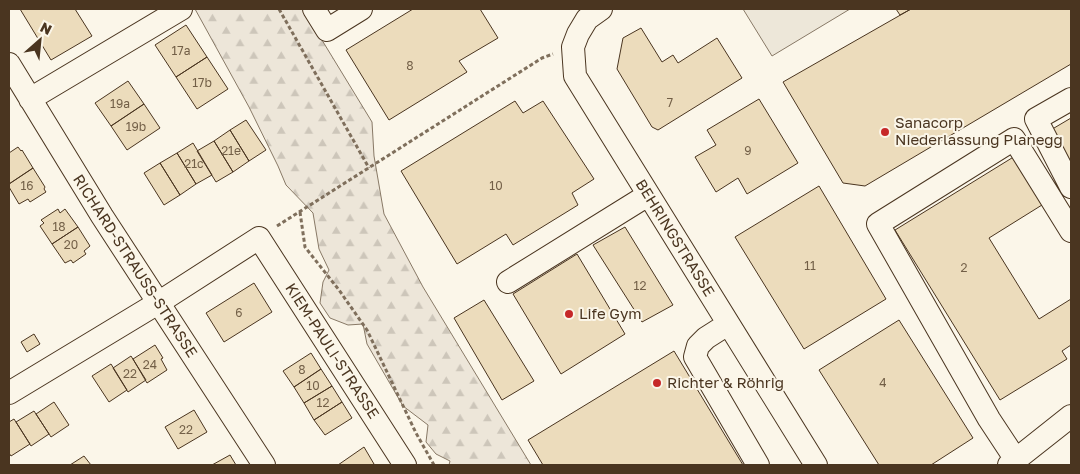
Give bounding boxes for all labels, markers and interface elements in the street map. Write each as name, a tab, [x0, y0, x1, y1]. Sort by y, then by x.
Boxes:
north arrow	[15, 15, 65, 65]
text: N	[38, 18, 55, 38]
house number: 17a	[172, 43, 190, 58]
house number: 8	[406, 58, 414, 73]
house number: 17b	[192, 75, 212, 90]
house number: 7	[667, 95, 673, 110]
house number: 19a	[110, 96, 130, 111]
place label: Sanacorp Niederlassung Planegg	[895, 113, 1063, 148]
house number: 19b	[126, 119, 146, 134]
marker: Sanacorp Niederlassung Planegg	[879, 126, 891, 138]
house number: 21e	[221, 143, 241, 158]
house number: 9	[744, 143, 752, 158]
house number: 21c	[184, 156, 204, 171]
street label: RICHARD-STRAUSS-STRASSE	[70, 171, 202, 360]
street label: BEHRINGSTRASSE	[633, 176, 719, 299]
house number: 16	[20, 178, 34, 193]
house number: 10	[489, 178, 503, 193]
house number: 18	[52, 219, 66, 234]
house number: 20	[64, 237, 78, 252]
house number: 11	[804, 258, 816, 273]
house number: 2	[961, 260, 968, 275]
house number: 12	[634, 278, 646, 293]
street label: KIEM-PAULI-STRASSE	[282, 279, 383, 422]
place label: Life Gym	[579, 304, 642, 322]
house number: 6	[235, 305, 243, 320]
marker: Life Gym	[563, 308, 575, 320]
house number: 24	[143, 357, 157, 372]
house number: 8	[298, 362, 306, 377]
house number: 22	[123, 366, 137, 381]
place label: Richter & Röhrig	[667, 373, 784, 391]
house number: 4	[879, 375, 887, 390]
marker: Richter & Röhrig	[651, 377, 663, 389]
house number: 10	[306, 378, 320, 393]
house number: 12	[317, 395, 329, 410]
house number: 22	[179, 422, 193, 437]

